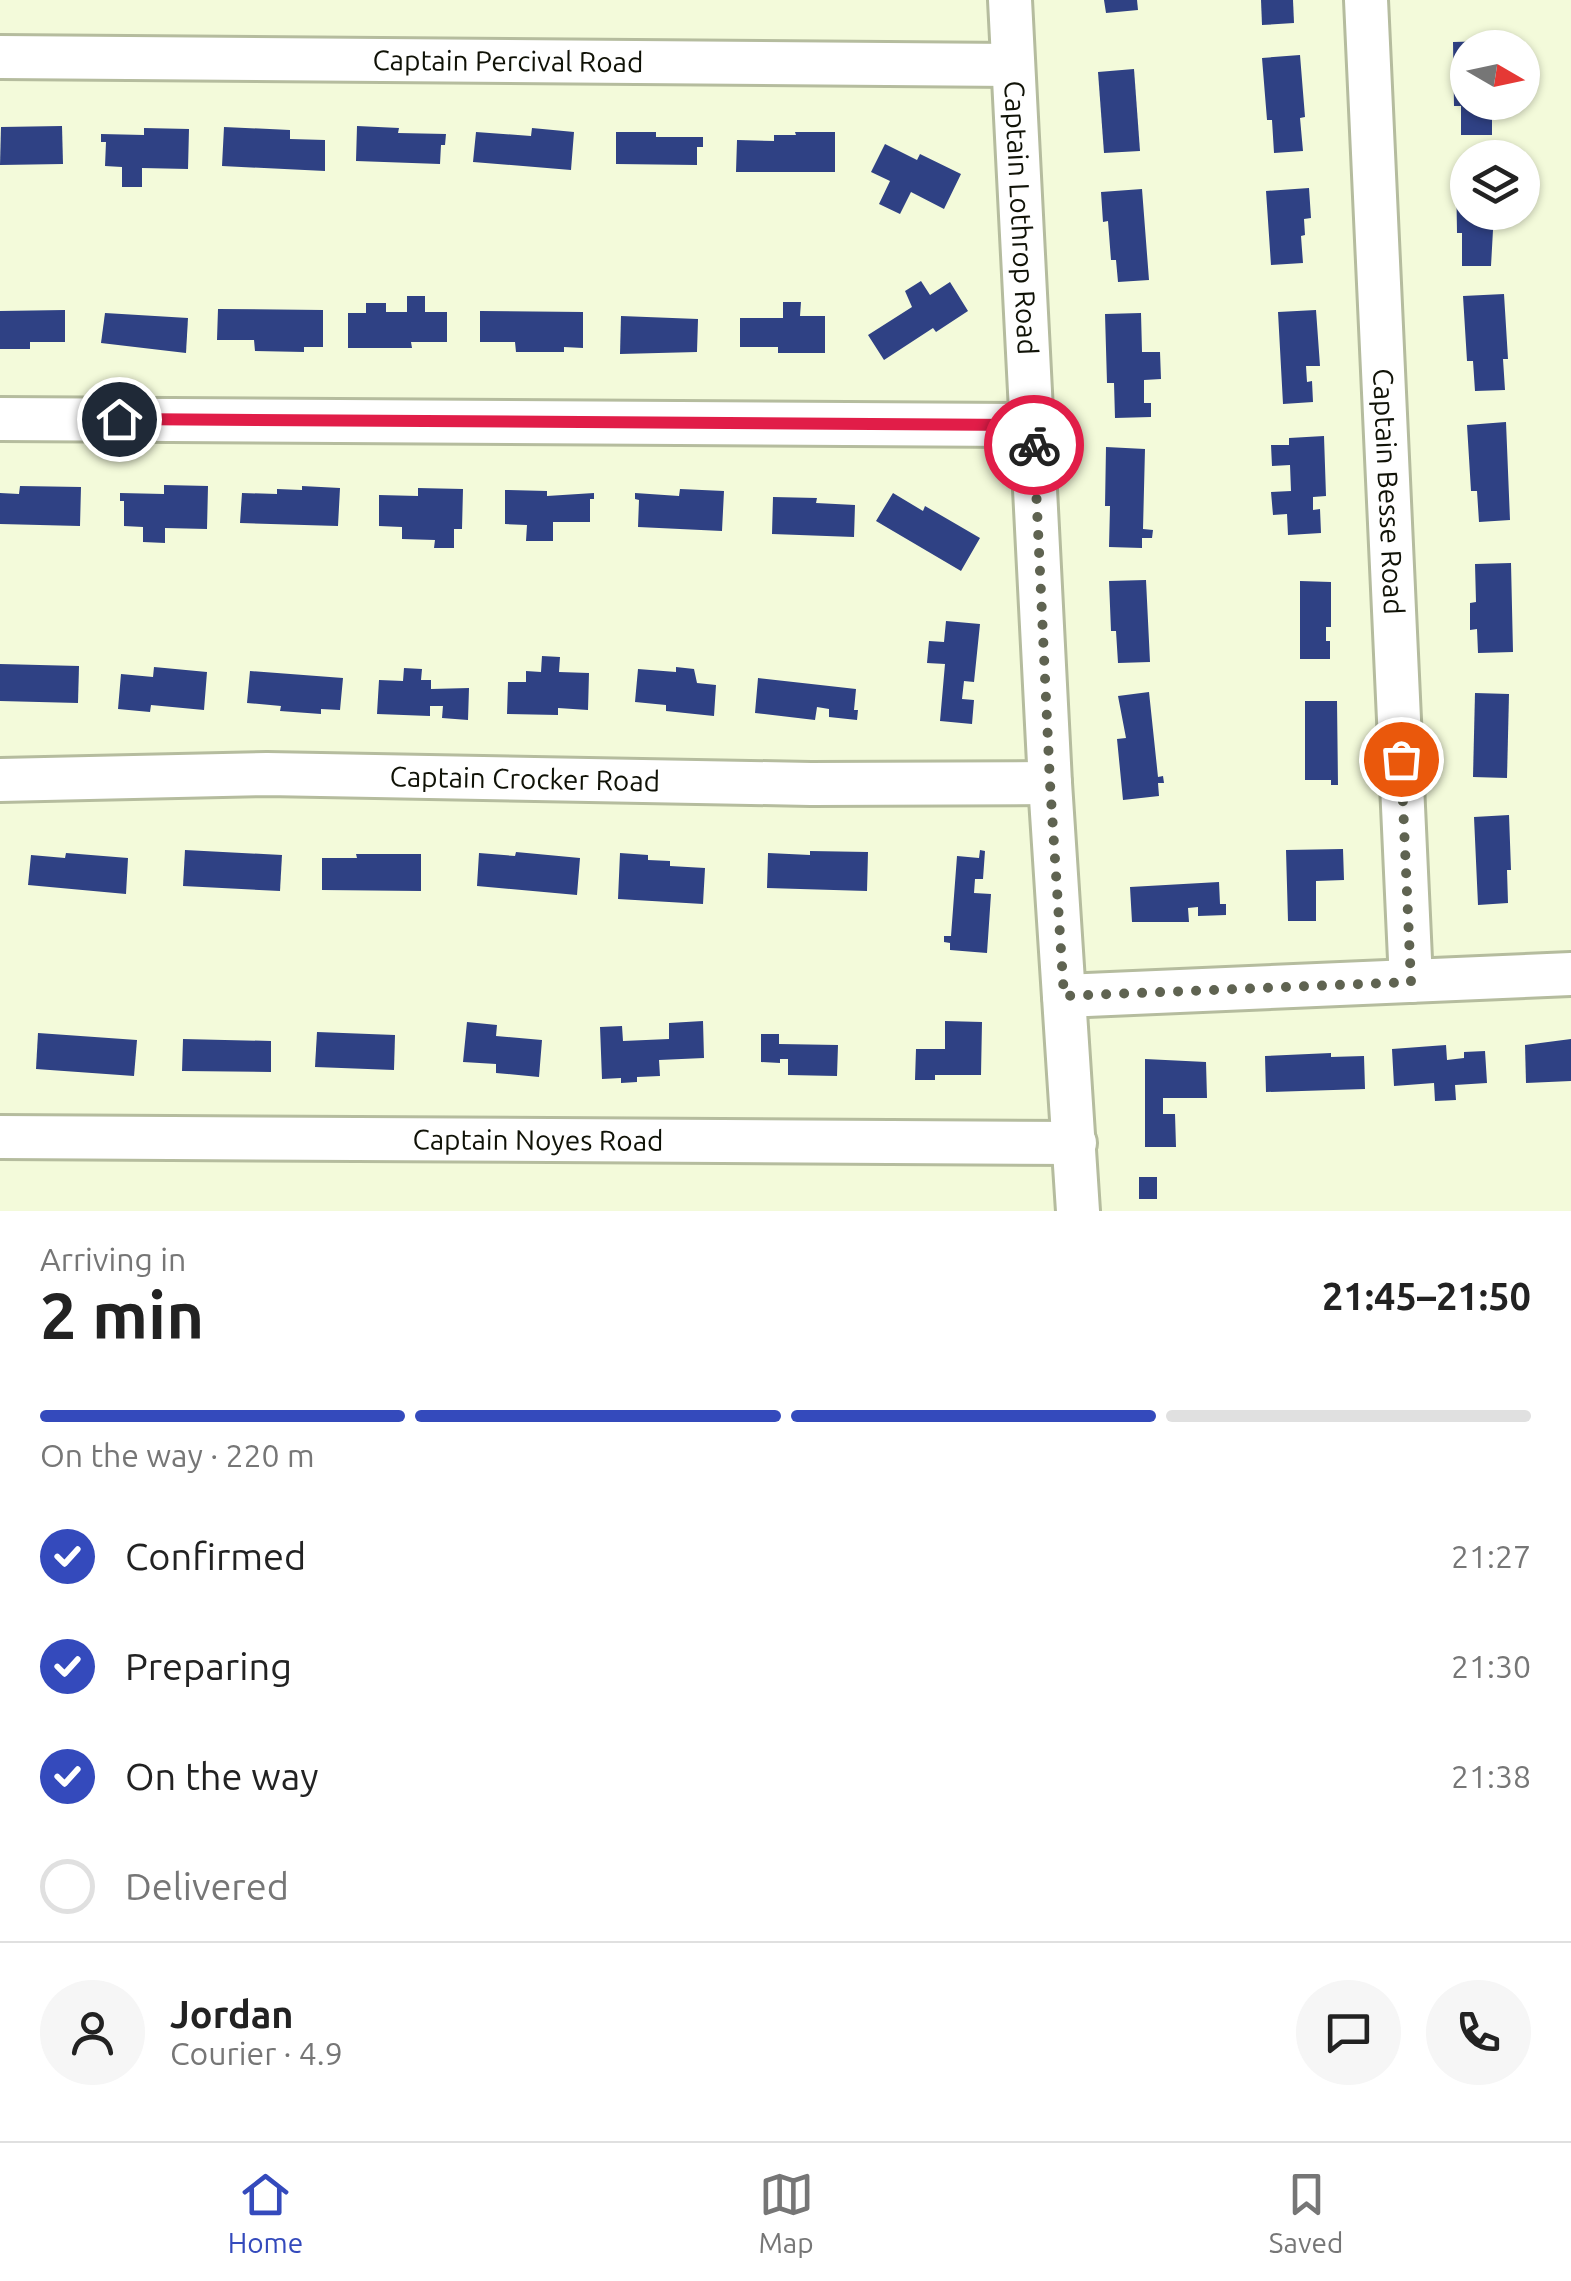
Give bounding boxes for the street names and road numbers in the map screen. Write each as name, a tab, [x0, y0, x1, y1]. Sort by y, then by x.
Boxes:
street label: Captain Percival Road	[372, 44, 644, 77]
street label: Captain Lothrop Road	[999, 80, 1044, 356]
street label: Captain Besse Road	[1368, 368, 1410, 615]
street label: Captain Crocker Road	[389, 760, 660, 796]
street label: Captain Noyes Road	[412, 1123, 664, 1156]

